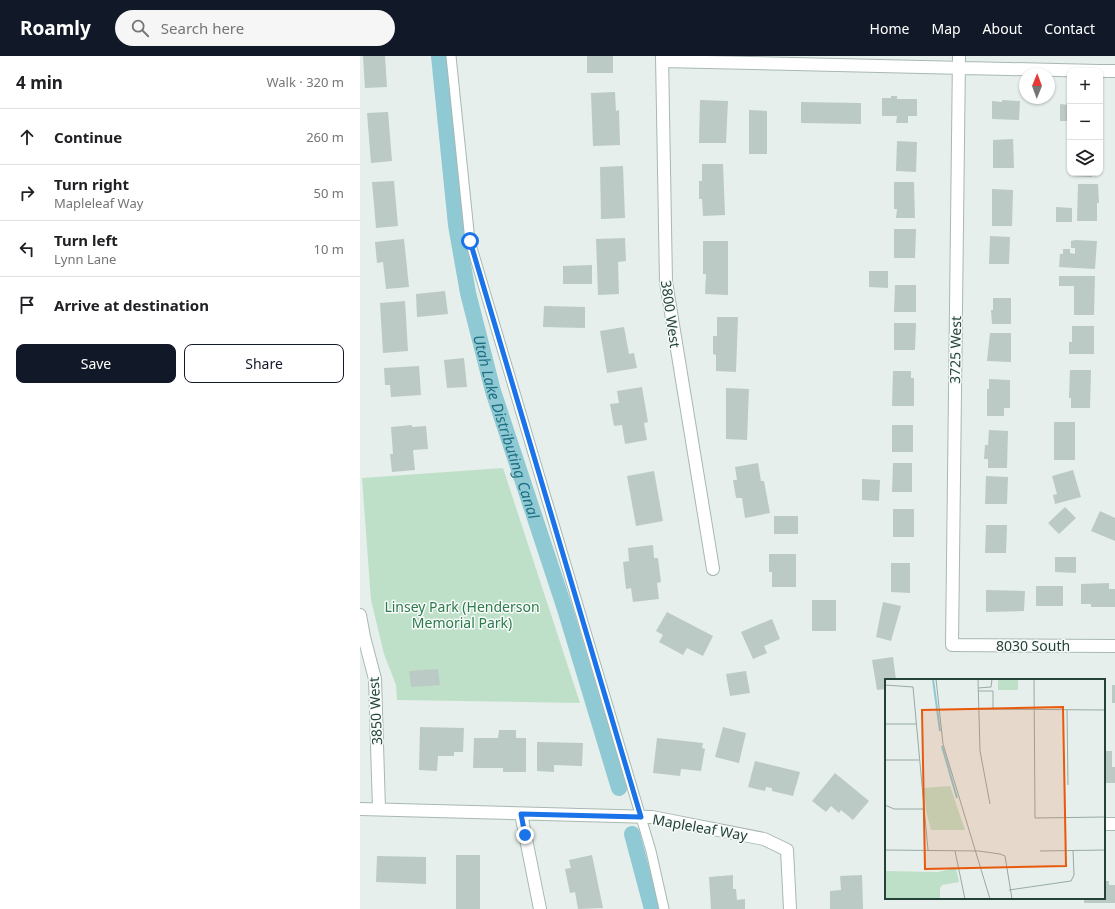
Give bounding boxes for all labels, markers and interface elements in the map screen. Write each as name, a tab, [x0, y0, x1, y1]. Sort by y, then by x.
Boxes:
search box	[115, 10, 395, 46]
text: Roamly	[20, 15, 91, 41]
icon: search	[129, 17, 151, 39]
text: Search here	[161, 18, 244, 38]
text: Home	[870, 19, 909, 38]
text: Map	[931, 19, 961, 38]
text: About	[983, 19, 1022, 38]
text: Contact	[1044, 19, 1095, 38]
north arrow	[1019, 68, 1055, 104]
map controls	[1067, 68, 1103, 176]
button: +	[1067, 68, 1103, 104]
text: 4 min	[16, 71, 63, 94]
text: Walk · 320 m	[266, 73, 344, 91]
button: −	[1067, 104, 1103, 140]
icon: ahead	[16, 126, 38, 148]
text: Continue	[54, 127, 122, 147]
text: 260 m	[306, 128, 344, 146]
button: layers	[1067, 140, 1103, 176]
text: Turn right	[54, 174, 129, 194]
icon: right	[16, 182, 38, 204]
text: 50 m	[314, 184, 344, 202]
text: Mapleleaf Way	[54, 194, 143, 212]
text: Turn left	[54, 230, 118, 250]
route start	[461, 232, 479, 250]
icon: left	[16, 238, 38, 260]
text: 10 m	[314, 240, 344, 258]
text: Lynn Lane	[54, 250, 116, 268]
street label: 3800 West	[657, 279, 685, 349]
icon: arrive	[16, 294, 38, 316]
text: Arrive at destination	[54, 295, 209, 315]
street label: 3725 West	[945, 316, 965, 384]
water label: Utah Lake Distributing Canal	[469, 332, 545, 522]
button: Save	[16, 344, 176, 383]
button: Share	[184, 344, 344, 383]
park label: Linsey Park (Henderson Memorial Park)	[384, 597, 540, 632]
street label: 8030 South	[996, 636, 1070, 655]
street label: 3850 West	[364, 677, 386, 745]
inset map	[885, 679, 1105, 899]
street label: Mapleleaf Way	[651, 809, 750, 845]
route end	[516, 826, 534, 844]

